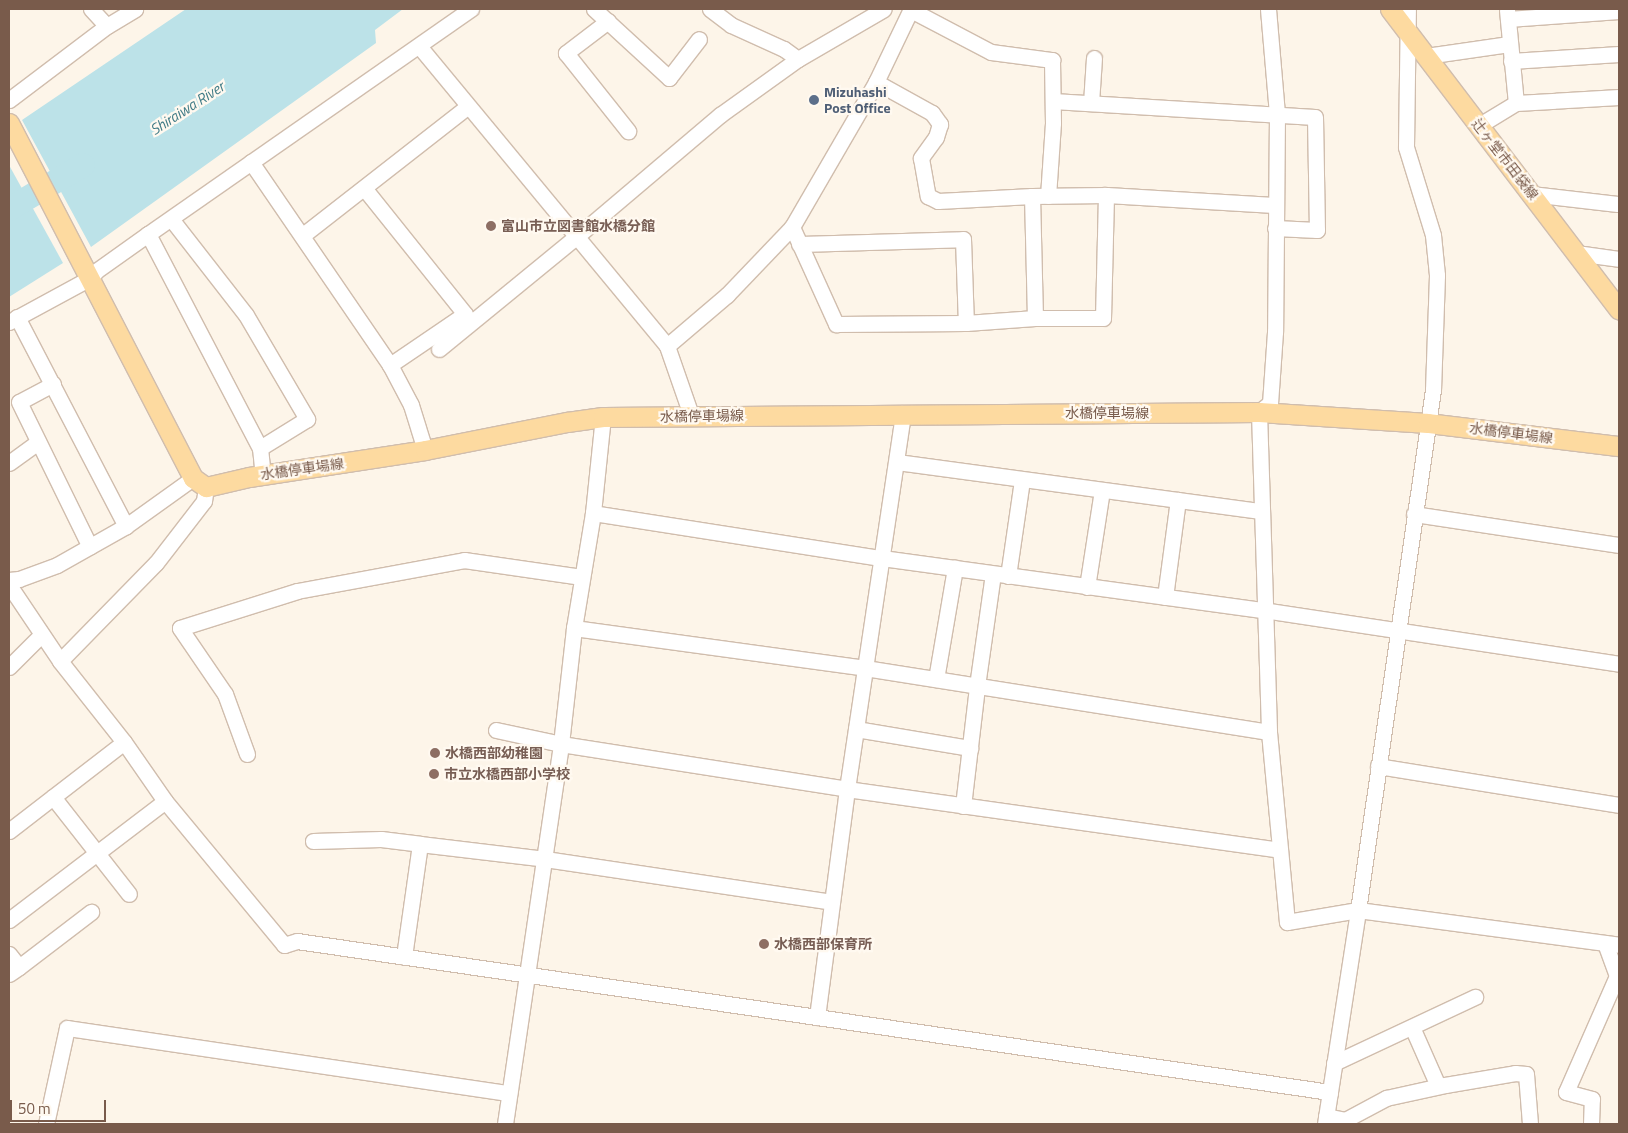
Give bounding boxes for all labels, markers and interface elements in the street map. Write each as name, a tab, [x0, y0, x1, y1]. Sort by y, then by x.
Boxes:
water label: Shiraiwa River	[147, 77, 227, 139]
place label: Mizuhashi Post Office	[824, 84, 891, 116]
marker: Mizuhashi Post Office	[808, 94, 820, 106]
street label: 辻ヶ堂市田袋線	[1468, 115, 1542, 203]
place label: 富山市立図書館水橋分館	[501, 218, 655, 234]
marker: 富山市立図書館水橋分館	[485, 220, 497, 232]
street label: 水橋停車場線	[1065, 405, 1149, 421]
street label: 水橋停車場線	[660, 407, 744, 425]
street label: 水橋停車場線	[1468, 420, 1554, 446]
street label: 水橋停車場線	[259, 455, 345, 483]
place label: 水橋西部幼稚園	[445, 745, 543, 761]
marker: 水橋西部幼稚園	[429, 747, 441, 759]
place label: 市立水橋西部小学校	[444, 766, 570, 782]
marker: 市立水橋西部小学校	[428, 768, 440, 780]
place label: 水橋西部保育所	[774, 936, 872, 952]
marker: 水橋西部保育所	[758, 938, 770, 950]
scale bar	[12, 1090, 109, 1122]
text: 50 m	[18, 1097, 51, 1120]

